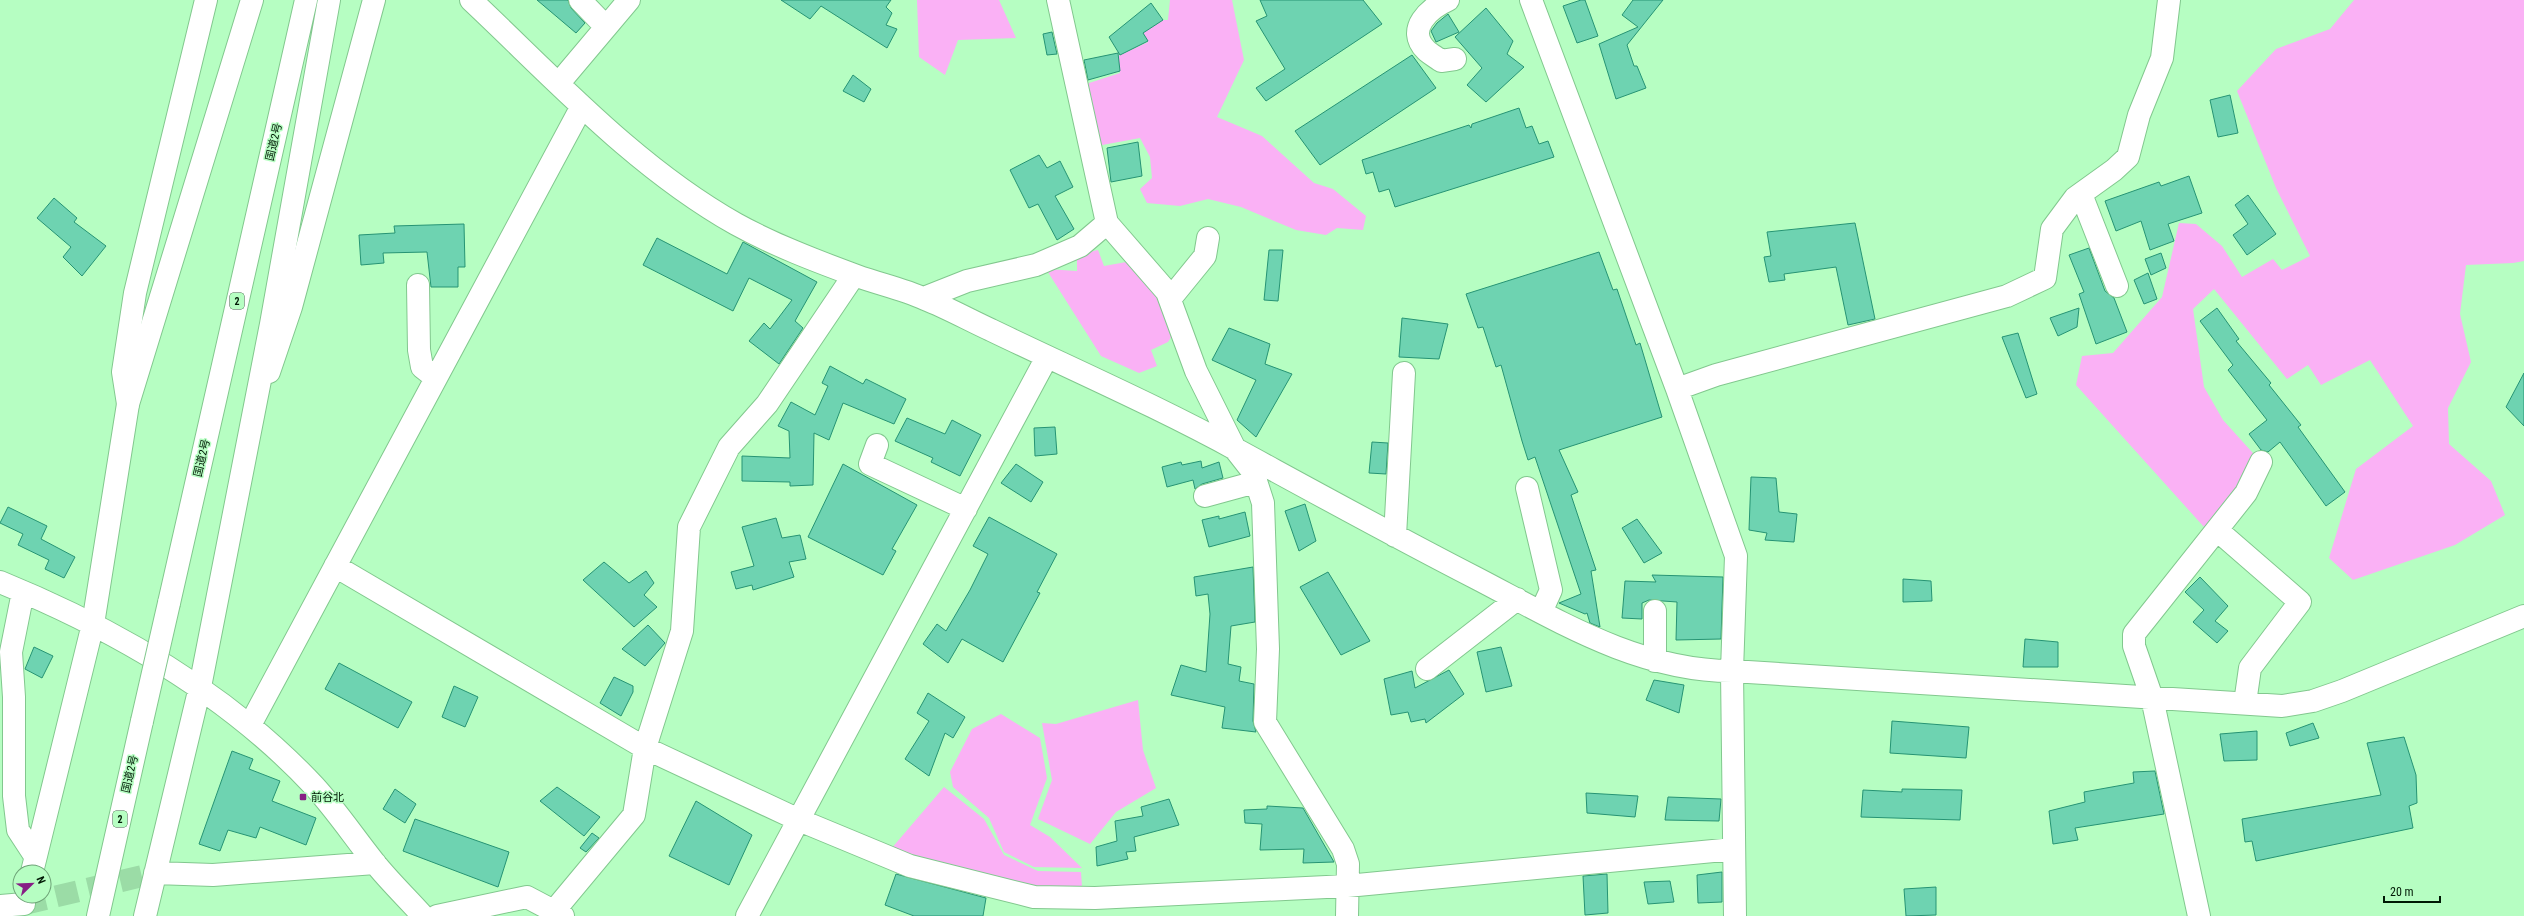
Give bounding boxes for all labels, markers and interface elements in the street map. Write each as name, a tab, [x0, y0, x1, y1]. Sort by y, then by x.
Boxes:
street label: 国道2号	[263, 122, 285, 162]
road number: 2	[230, 293, 244, 309]
street label: 国道2号	[191, 438, 213, 478]
street label: 国道2号	[119, 754, 141, 794]
place label: 前谷北	[311, 791, 344, 804]
marker: 前谷北	[298, 792, 308, 802]
road number: 2	[113, 811, 127, 827]
north arrow	[12, 864, 52, 904]
text: N	[33, 875, 48, 886]
scale bar	[2384, 878, 2440, 904]
text: 20 m	[2390, 885, 2414, 899]

